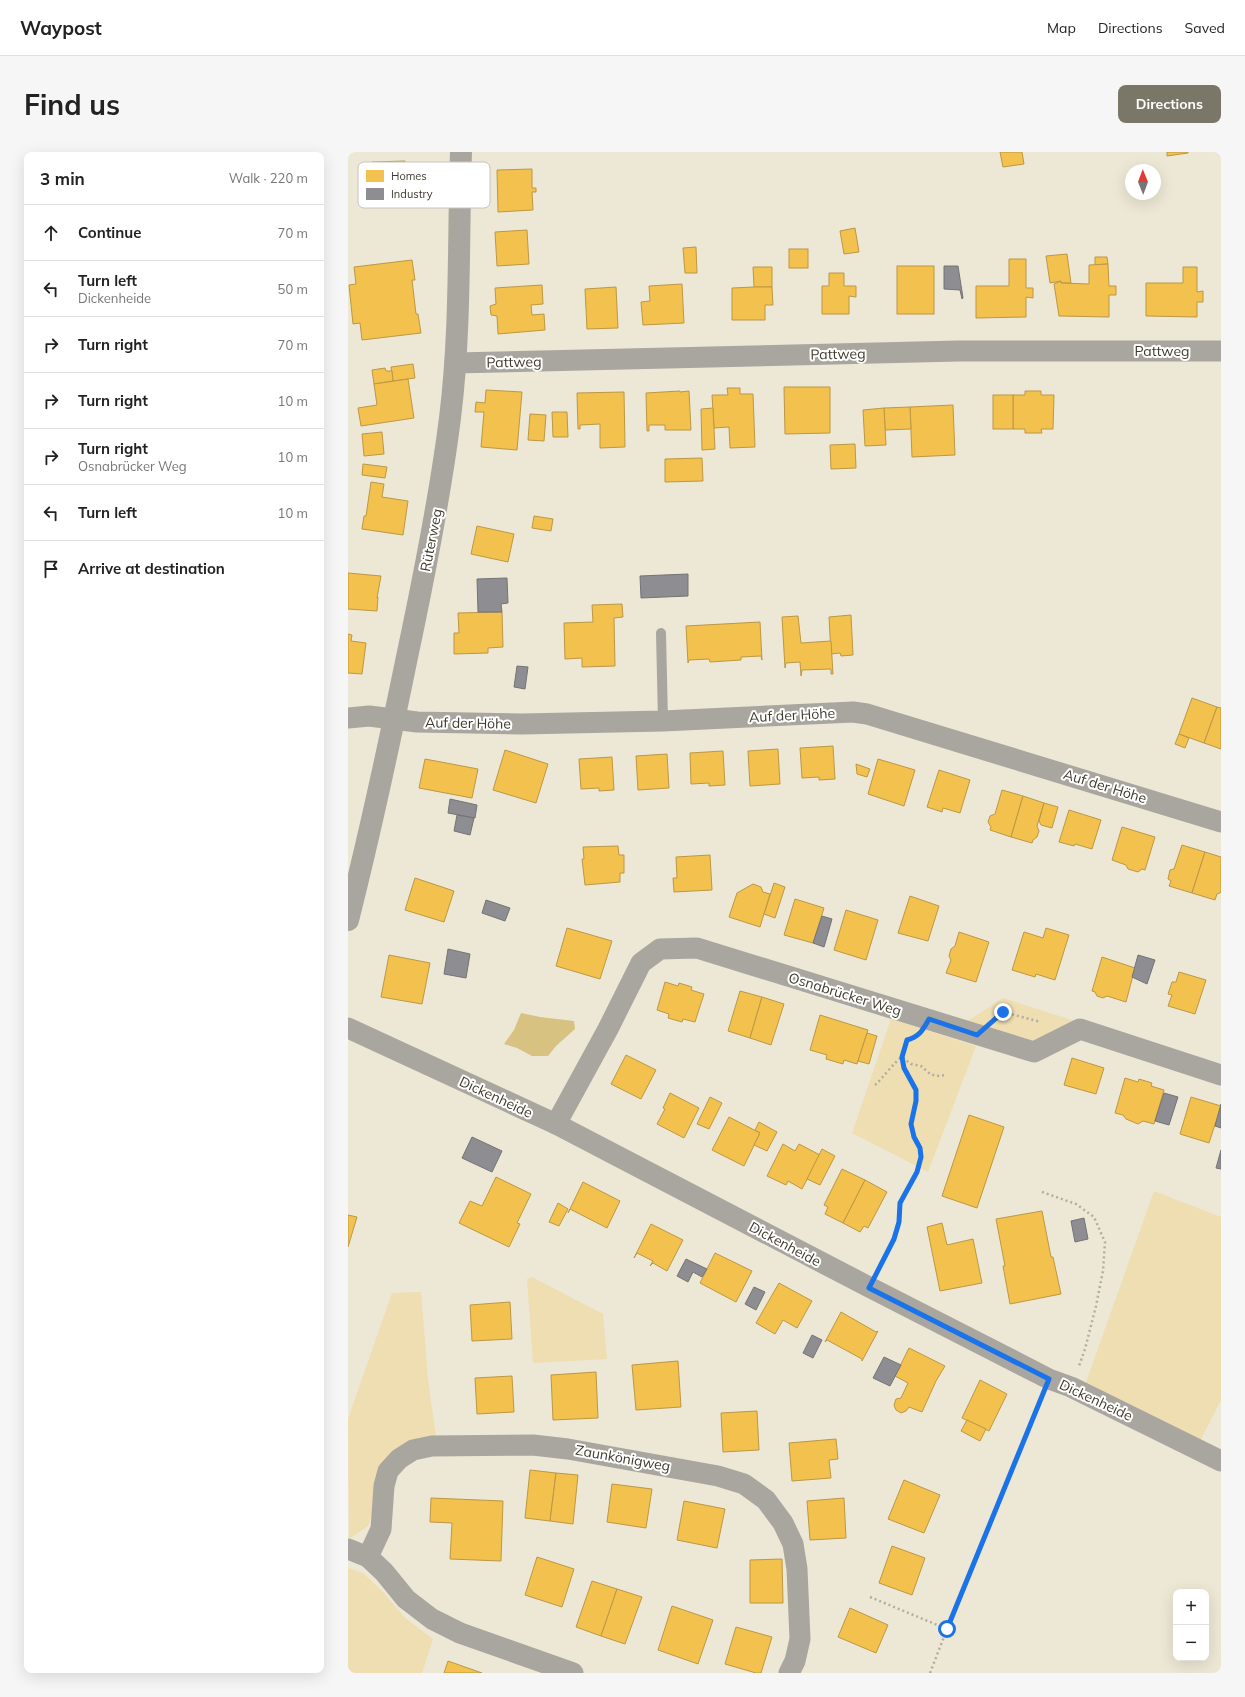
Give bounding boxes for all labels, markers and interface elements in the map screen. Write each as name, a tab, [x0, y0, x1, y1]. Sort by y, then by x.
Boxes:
text: Waypost	[20, 16, 102, 40]
text: Map	[1047, 19, 1076, 37]
text: Directions	[1098, 19, 1163, 37]
text: Saved	[1185, 19, 1225, 37]
button: Directions	[1118, 85, 1221, 123]
text: Find us	[24, 87, 120, 122]
legend	[358, 162, 490, 208]
north arrow	[1125, 164, 1161, 200]
text: 3 min	[40, 168, 85, 189]
text: Homes	[391, 169, 427, 183]
text: Walk · 220 m	[229, 170, 308, 186]
text: Industry	[391, 187, 433, 201]
icon: ahead	[40, 222, 62, 244]
text: Continue	[78, 223, 141, 242]
text: 70 m	[278, 225, 308, 241]
text: Turn left	[78, 271, 137, 290]
icon: left	[40, 278, 62, 300]
text: 50 m	[278, 281, 308, 297]
text: Dickenheide	[78, 290, 151, 306]
icon: right	[40, 334, 62, 356]
text: Turn right	[78, 335, 148, 354]
text: 70 m	[278, 337, 308, 353]
street label: Pattweg	[1134, 342, 1190, 360]
street label: Pattweg	[810, 345, 866, 363]
street label: Pattweg	[486, 353, 542, 371]
icon: right	[40, 390, 62, 412]
text: Turn right	[78, 391, 148, 410]
text: 10 m	[278, 393, 308, 409]
text: Turn right	[78, 439, 148, 458]
icon: right	[40, 446, 62, 468]
text: 10 m	[278, 449, 308, 465]
text: Osnabrücker Weg	[78, 458, 187, 474]
icon: left	[40, 502, 62, 524]
text: Turn left	[78, 503, 137, 522]
text: 10 m	[278, 505, 308, 521]
street label: Rüterweg	[416, 507, 446, 573]
icon: arrive	[40, 558, 62, 580]
text: Arrive at destination	[78, 559, 225, 578]
street label: Auf der Höhe	[749, 704, 835, 726]
street label: Auf der Höhe	[425, 713, 511, 733]
street label: Auf der Höhe	[1061, 765, 1149, 807]
street label: Osnabrücker Weg	[786, 968, 904, 1020]
route end	[994, 1003, 1012, 1021]
street label: Dickenheide	[457, 1072, 535, 1122]
street label: Dickenheide	[746, 1218, 824, 1270]
street label: Dickenheide	[1057, 1375, 1135, 1425]
street label: Zaunkönigweg	[574, 1441, 672, 1475]
map controls	[1173, 1589, 1209, 1661]
button: +	[1173, 1589, 1209, 1625]
route start	[938, 1620, 956, 1638]
button: −	[1173, 1625, 1209, 1661]

